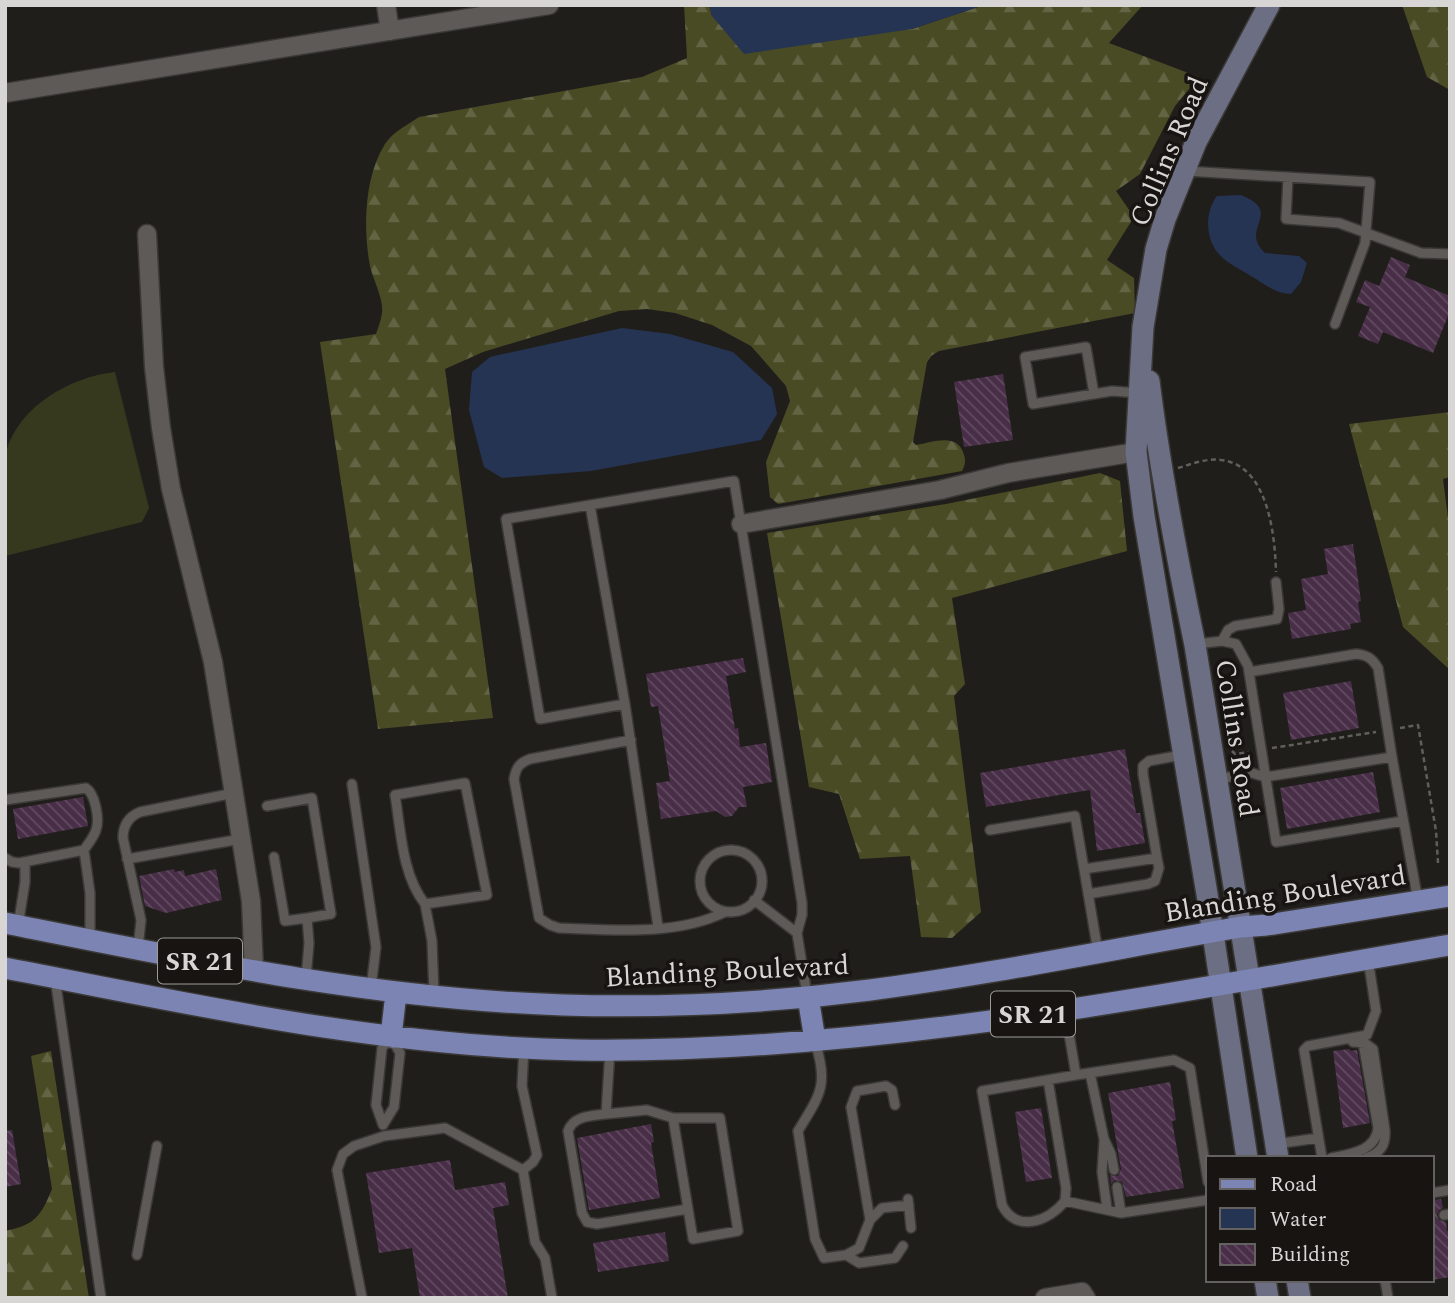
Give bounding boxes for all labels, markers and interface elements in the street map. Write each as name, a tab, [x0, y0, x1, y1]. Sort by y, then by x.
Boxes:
street label: Collins Road	[1118, 70, 1220, 233]
street label: Collins Road	[1203, 656, 1270, 820]
street label: Blanding Boulevard	[1161, 854, 1409, 935]
road number: SR 21	[158, 938, 242, 984]
street label: Blanding Boulevard	[604, 944, 850, 999]
road number: SR 21	[991, 992, 1075, 1036]
legend	[1206, 1156, 1434, 1282]
text: Road	[1270, 1169, 1317, 1201]
text: Water	[1270, 1204, 1326, 1236]
text: Building	[1270, 1239, 1350, 1271]

